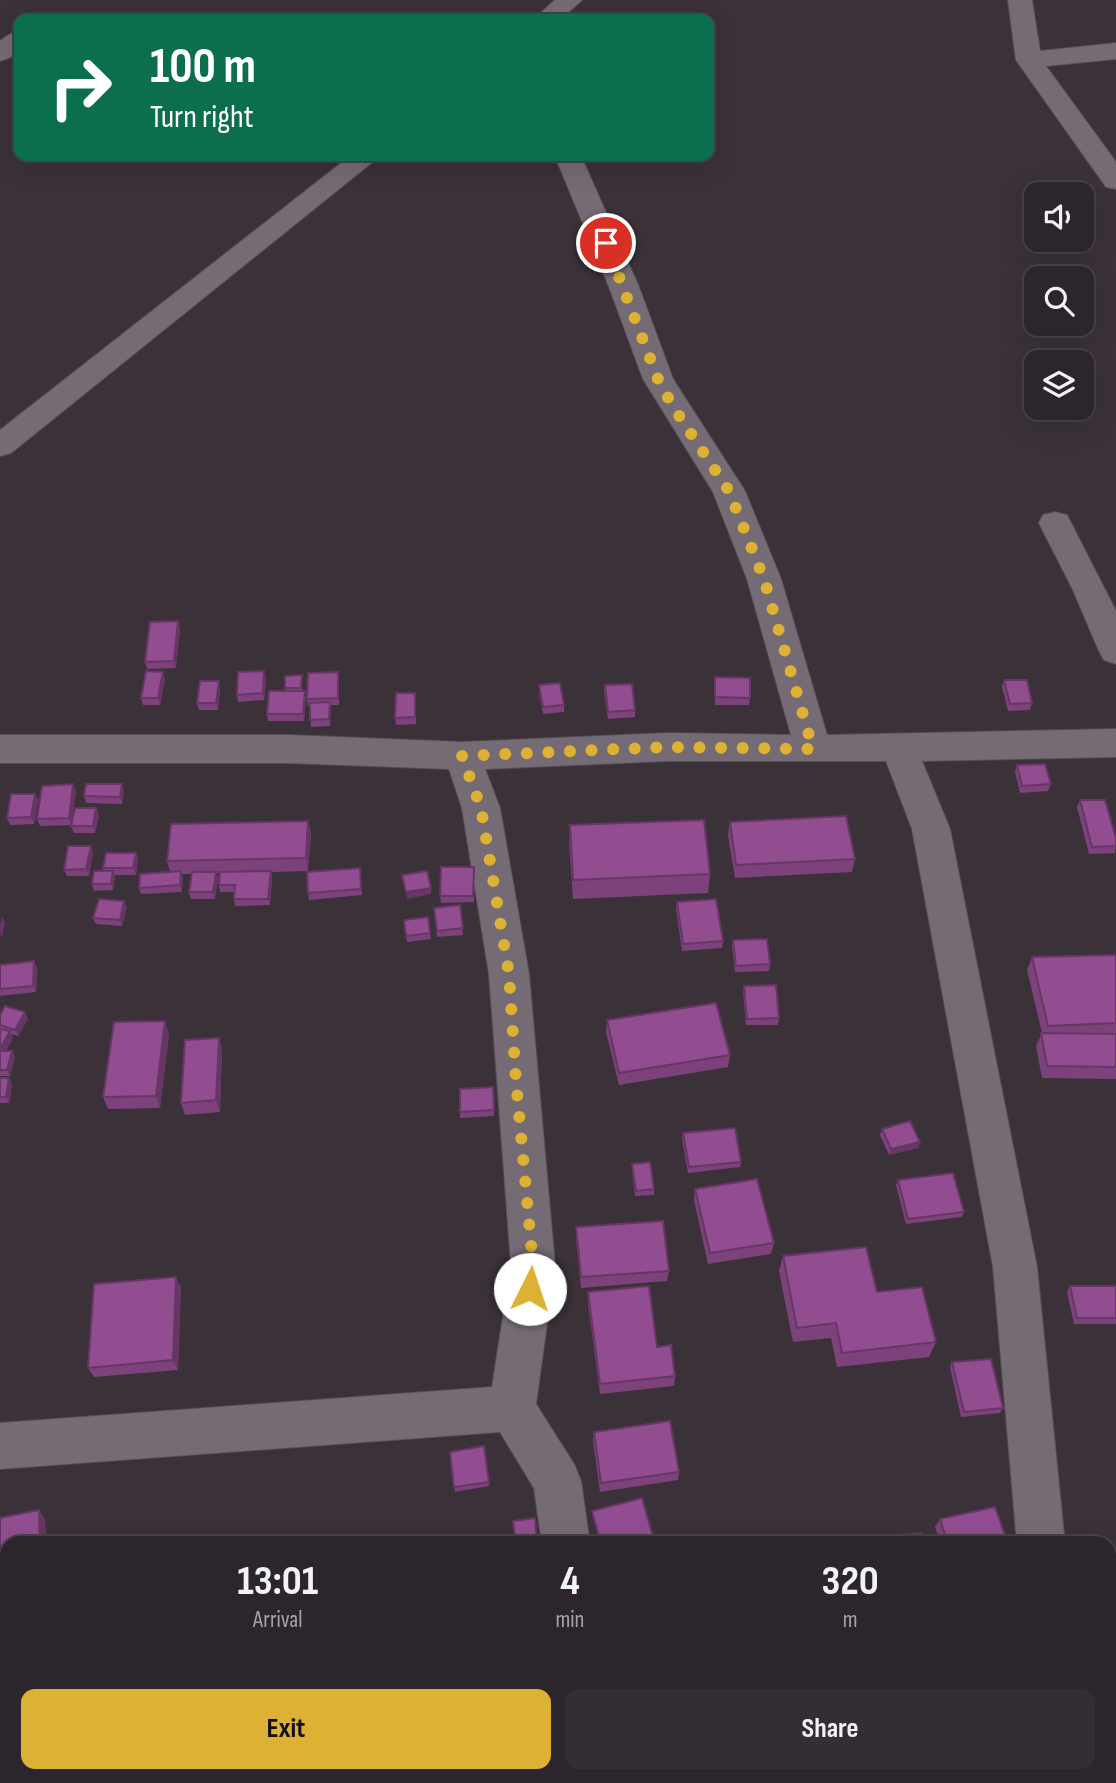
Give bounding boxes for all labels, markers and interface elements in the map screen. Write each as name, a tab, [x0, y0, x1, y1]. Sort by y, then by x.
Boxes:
text: 100 m	[150, 38, 256, 97]
icon: right	[35, 42, 126, 133]
text: Turn right	[150, 98, 254, 137]
map controls	[1024, 182, 1094, 420]
button: sound	[1024, 182, 1094, 252]
pin	[576, 213, 636, 273]
icon: arrive	[587, 224, 625, 262]
button: search	[1024, 266, 1094, 336]
button: layers	[1024, 350, 1094, 420]
position arrow	[493, 1252, 567, 1326]
text: 13:01	[237, 1556, 318, 1607]
text: 4	[560, 1556, 580, 1607]
text: 320	[822, 1556, 879, 1607]
text: Arrival	[253, 1606, 302, 1634]
text: min	[556, 1606, 584, 1634]
text: m	[843, 1606, 858, 1634]
button: Exit	[21, 1689, 551, 1769]
button: Share	[565, 1689, 1095, 1769]

